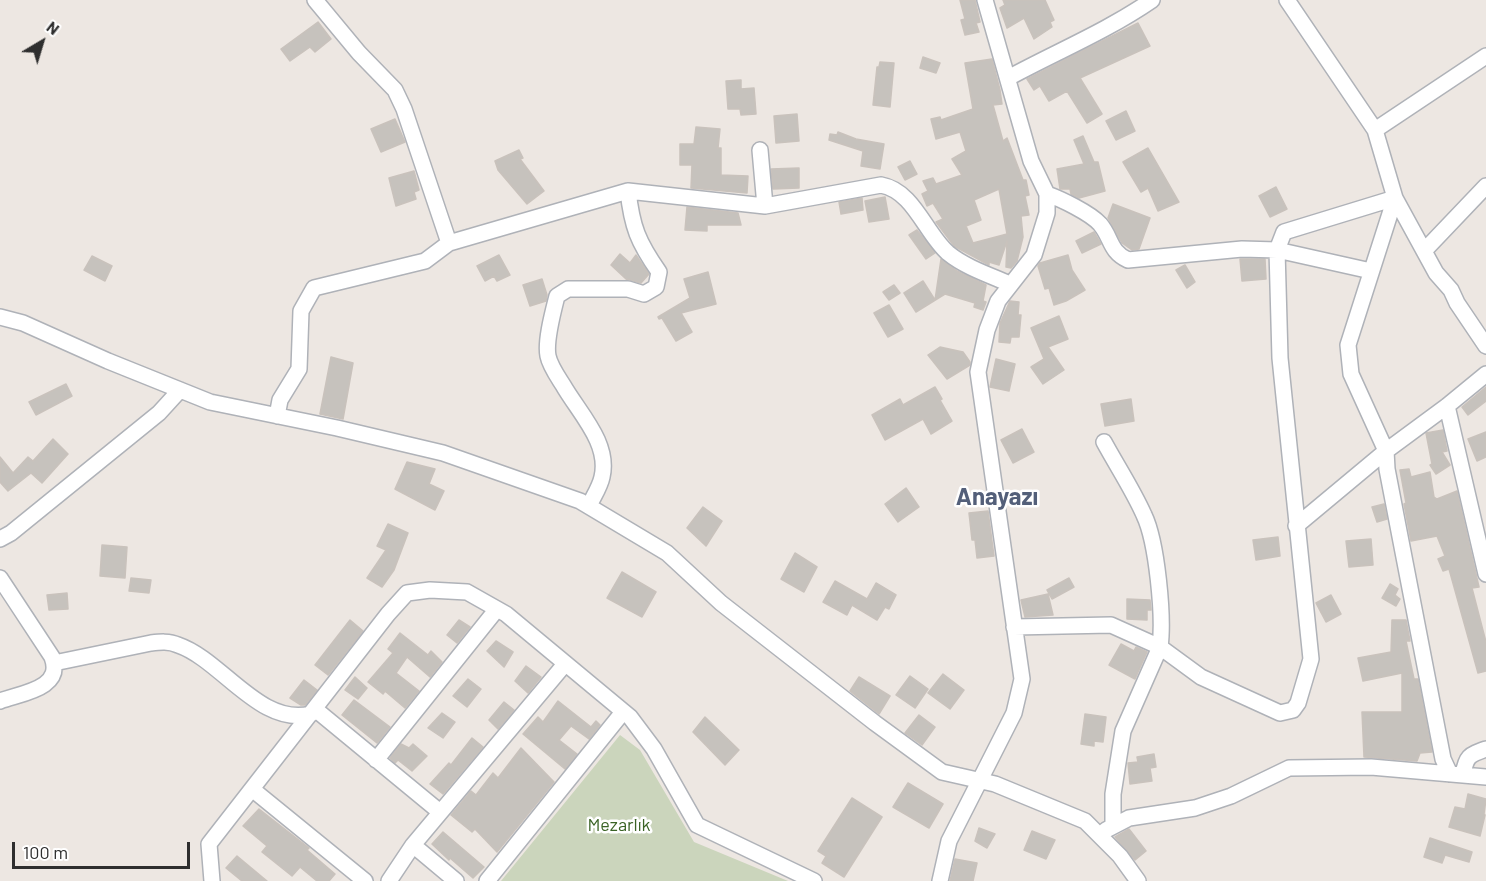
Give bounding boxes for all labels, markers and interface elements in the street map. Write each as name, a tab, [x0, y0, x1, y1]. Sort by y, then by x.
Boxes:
north arrow	[12, 12, 72, 72]
text: N	[43, 17, 63, 38]
district label: Anayazı	[956, 483, 1038, 511]
park label: Mezarlık	[587, 814, 651, 836]
scale bar	[15, 830, 194, 868]
text: 100 m	[23, 841, 68, 863]

